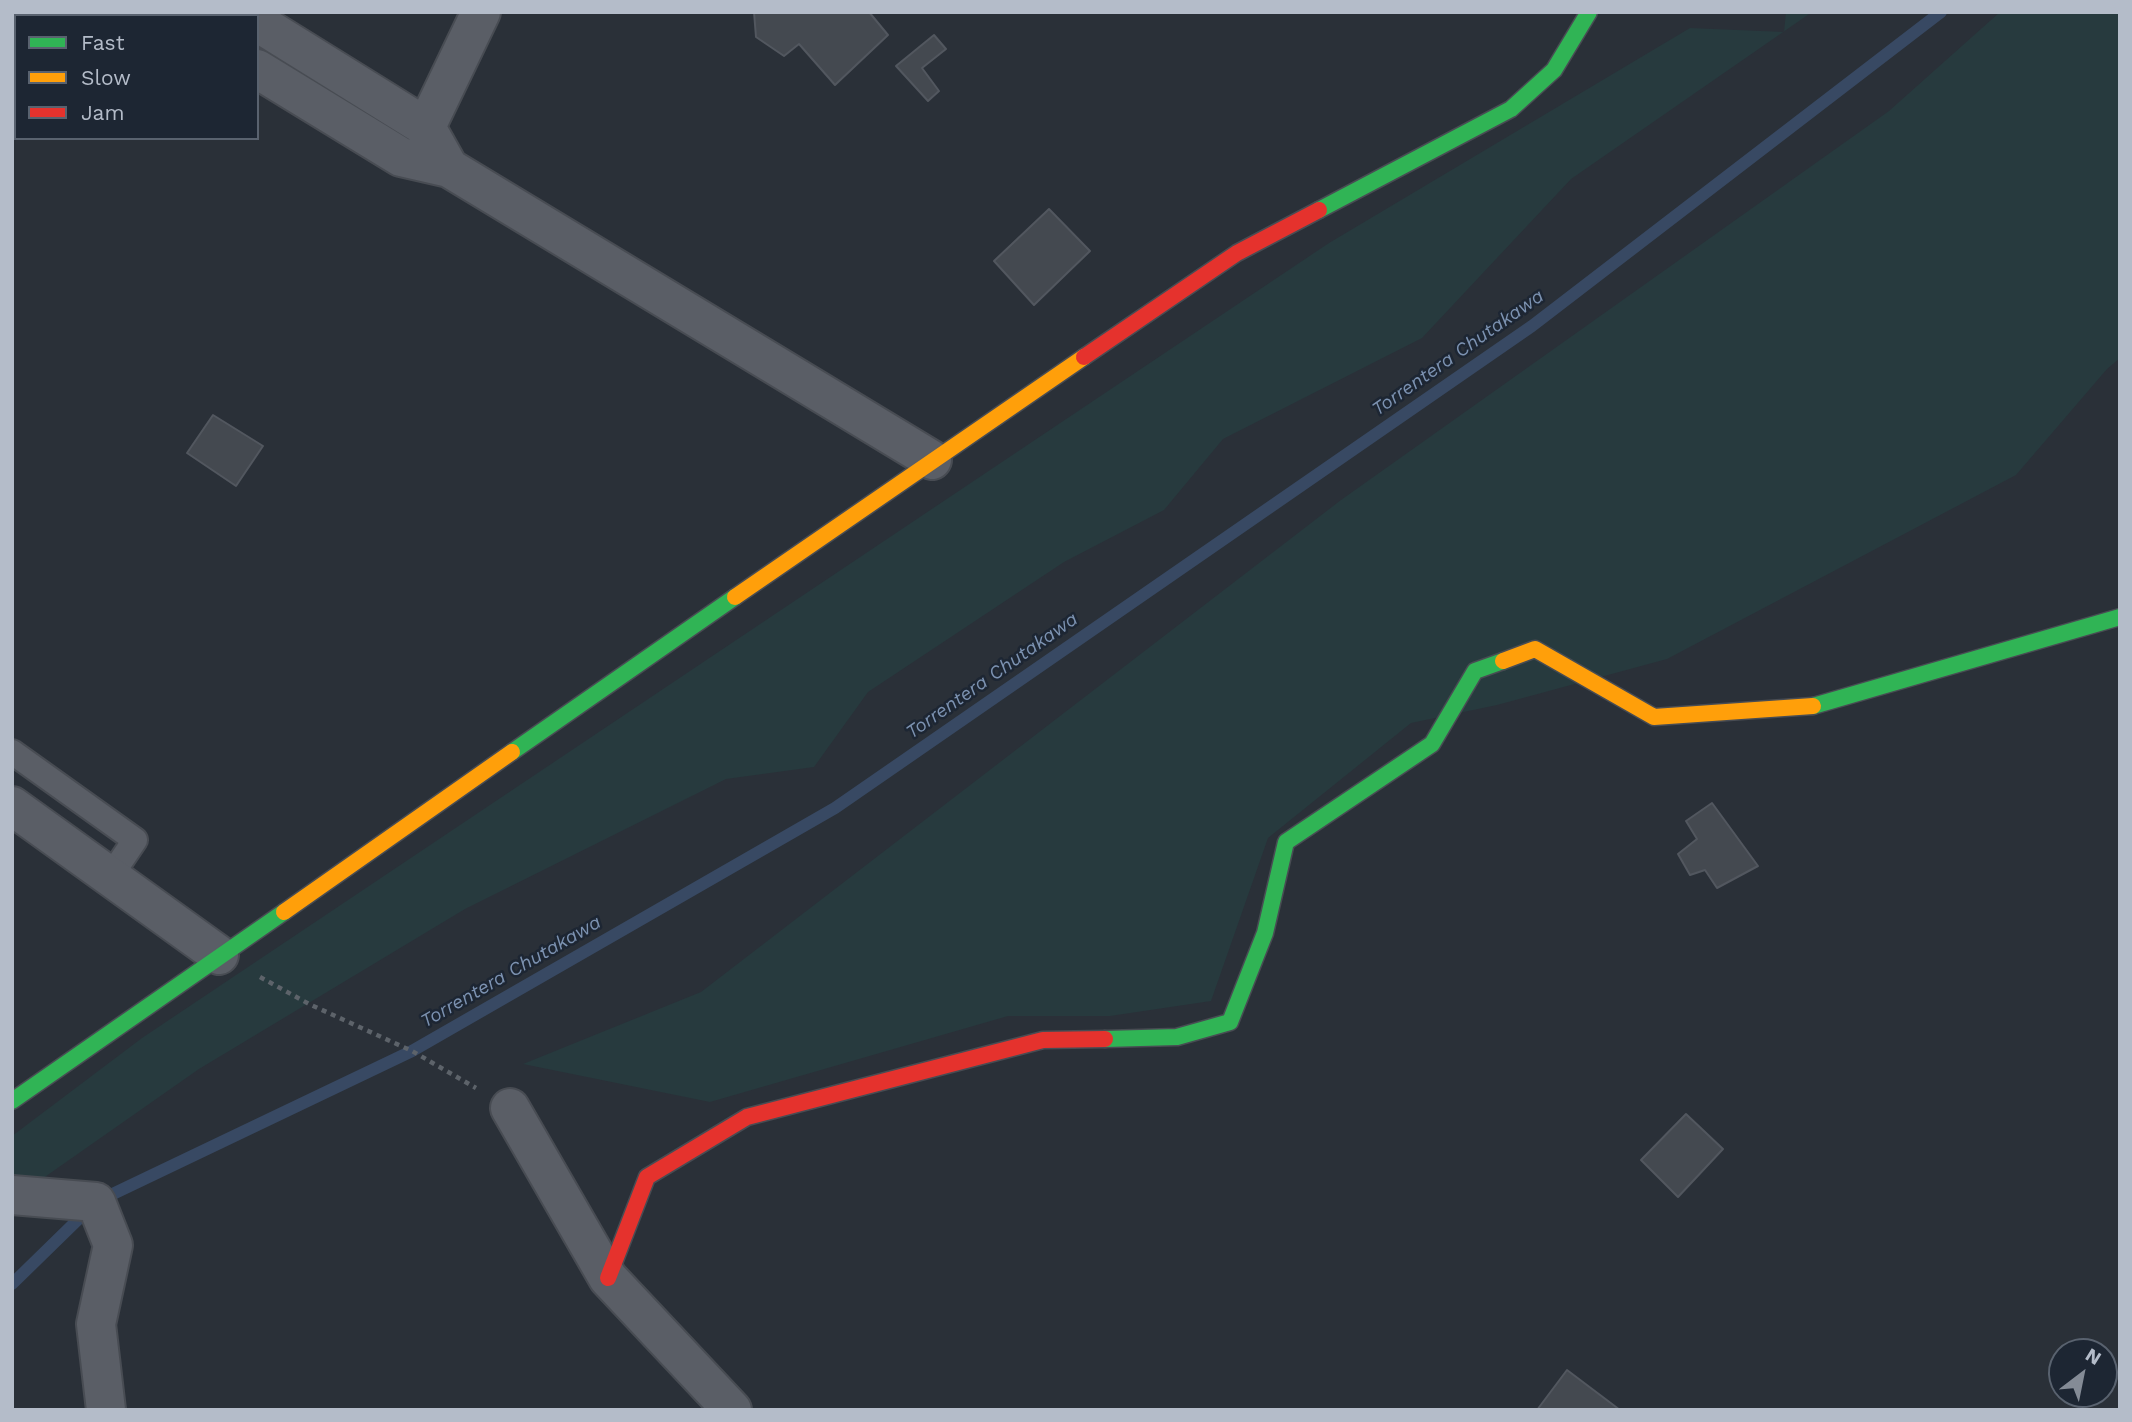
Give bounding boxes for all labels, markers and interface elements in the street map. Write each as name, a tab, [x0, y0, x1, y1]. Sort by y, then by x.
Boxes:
legend	[14, 14, 259, 140]
text: Fast	[81, 30, 125, 55]
text: Slow	[81, 65, 131, 90]
text: Jam	[81, 100, 124, 125]
water label: Torrentera Chutakawa	[1368, 285, 1548, 421]
water label: Torrentera Chutakawa	[902, 608, 1082, 744]
water label: Torrentera Chutakawa	[417, 911, 605, 1033]
north arrow	[2048, 1338, 2118, 1408]
text: N	[2081, 1343, 2105, 1370]

